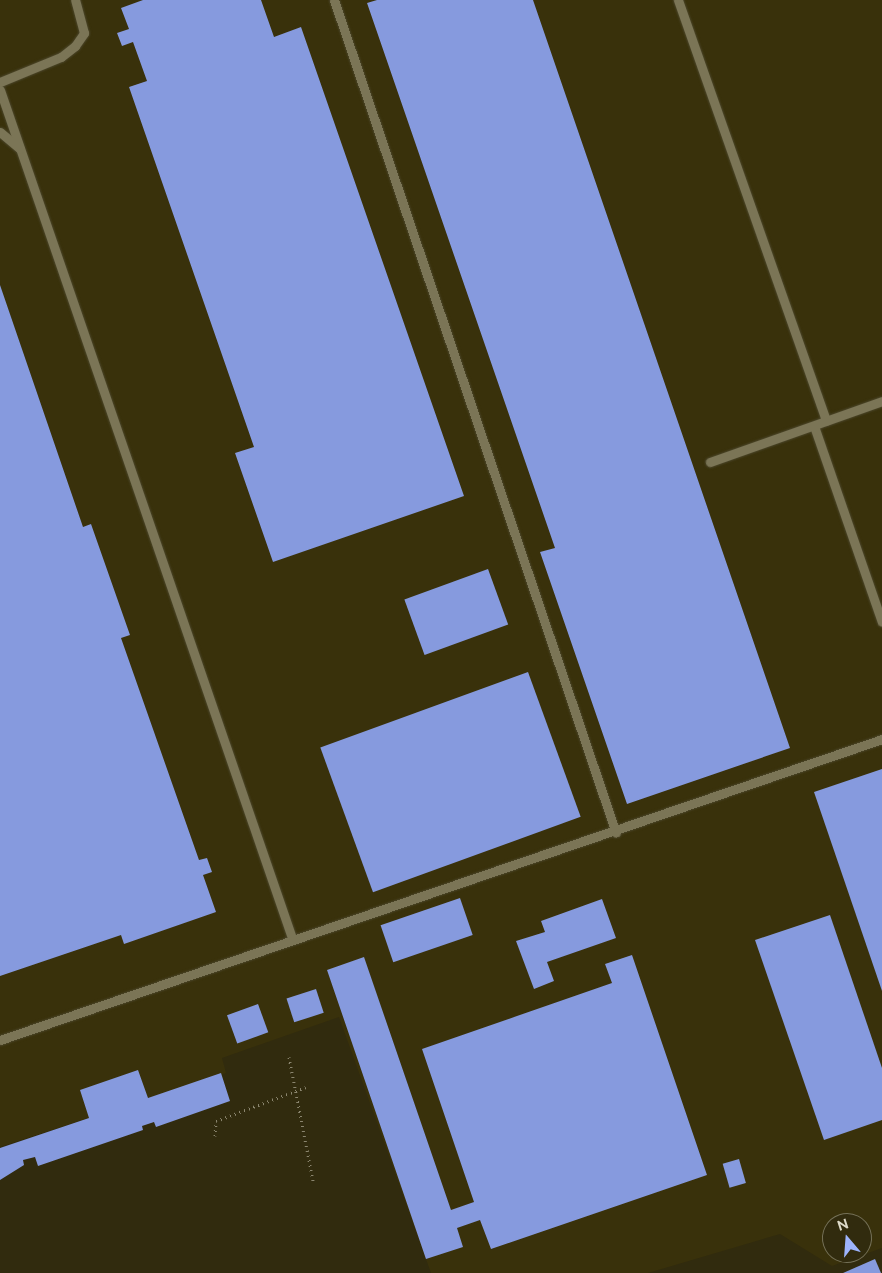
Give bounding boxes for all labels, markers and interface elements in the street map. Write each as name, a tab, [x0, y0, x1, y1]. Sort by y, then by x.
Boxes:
north arrow	[822, 1213, 872, 1263]
text: N	[835, 1215, 850, 1234]

